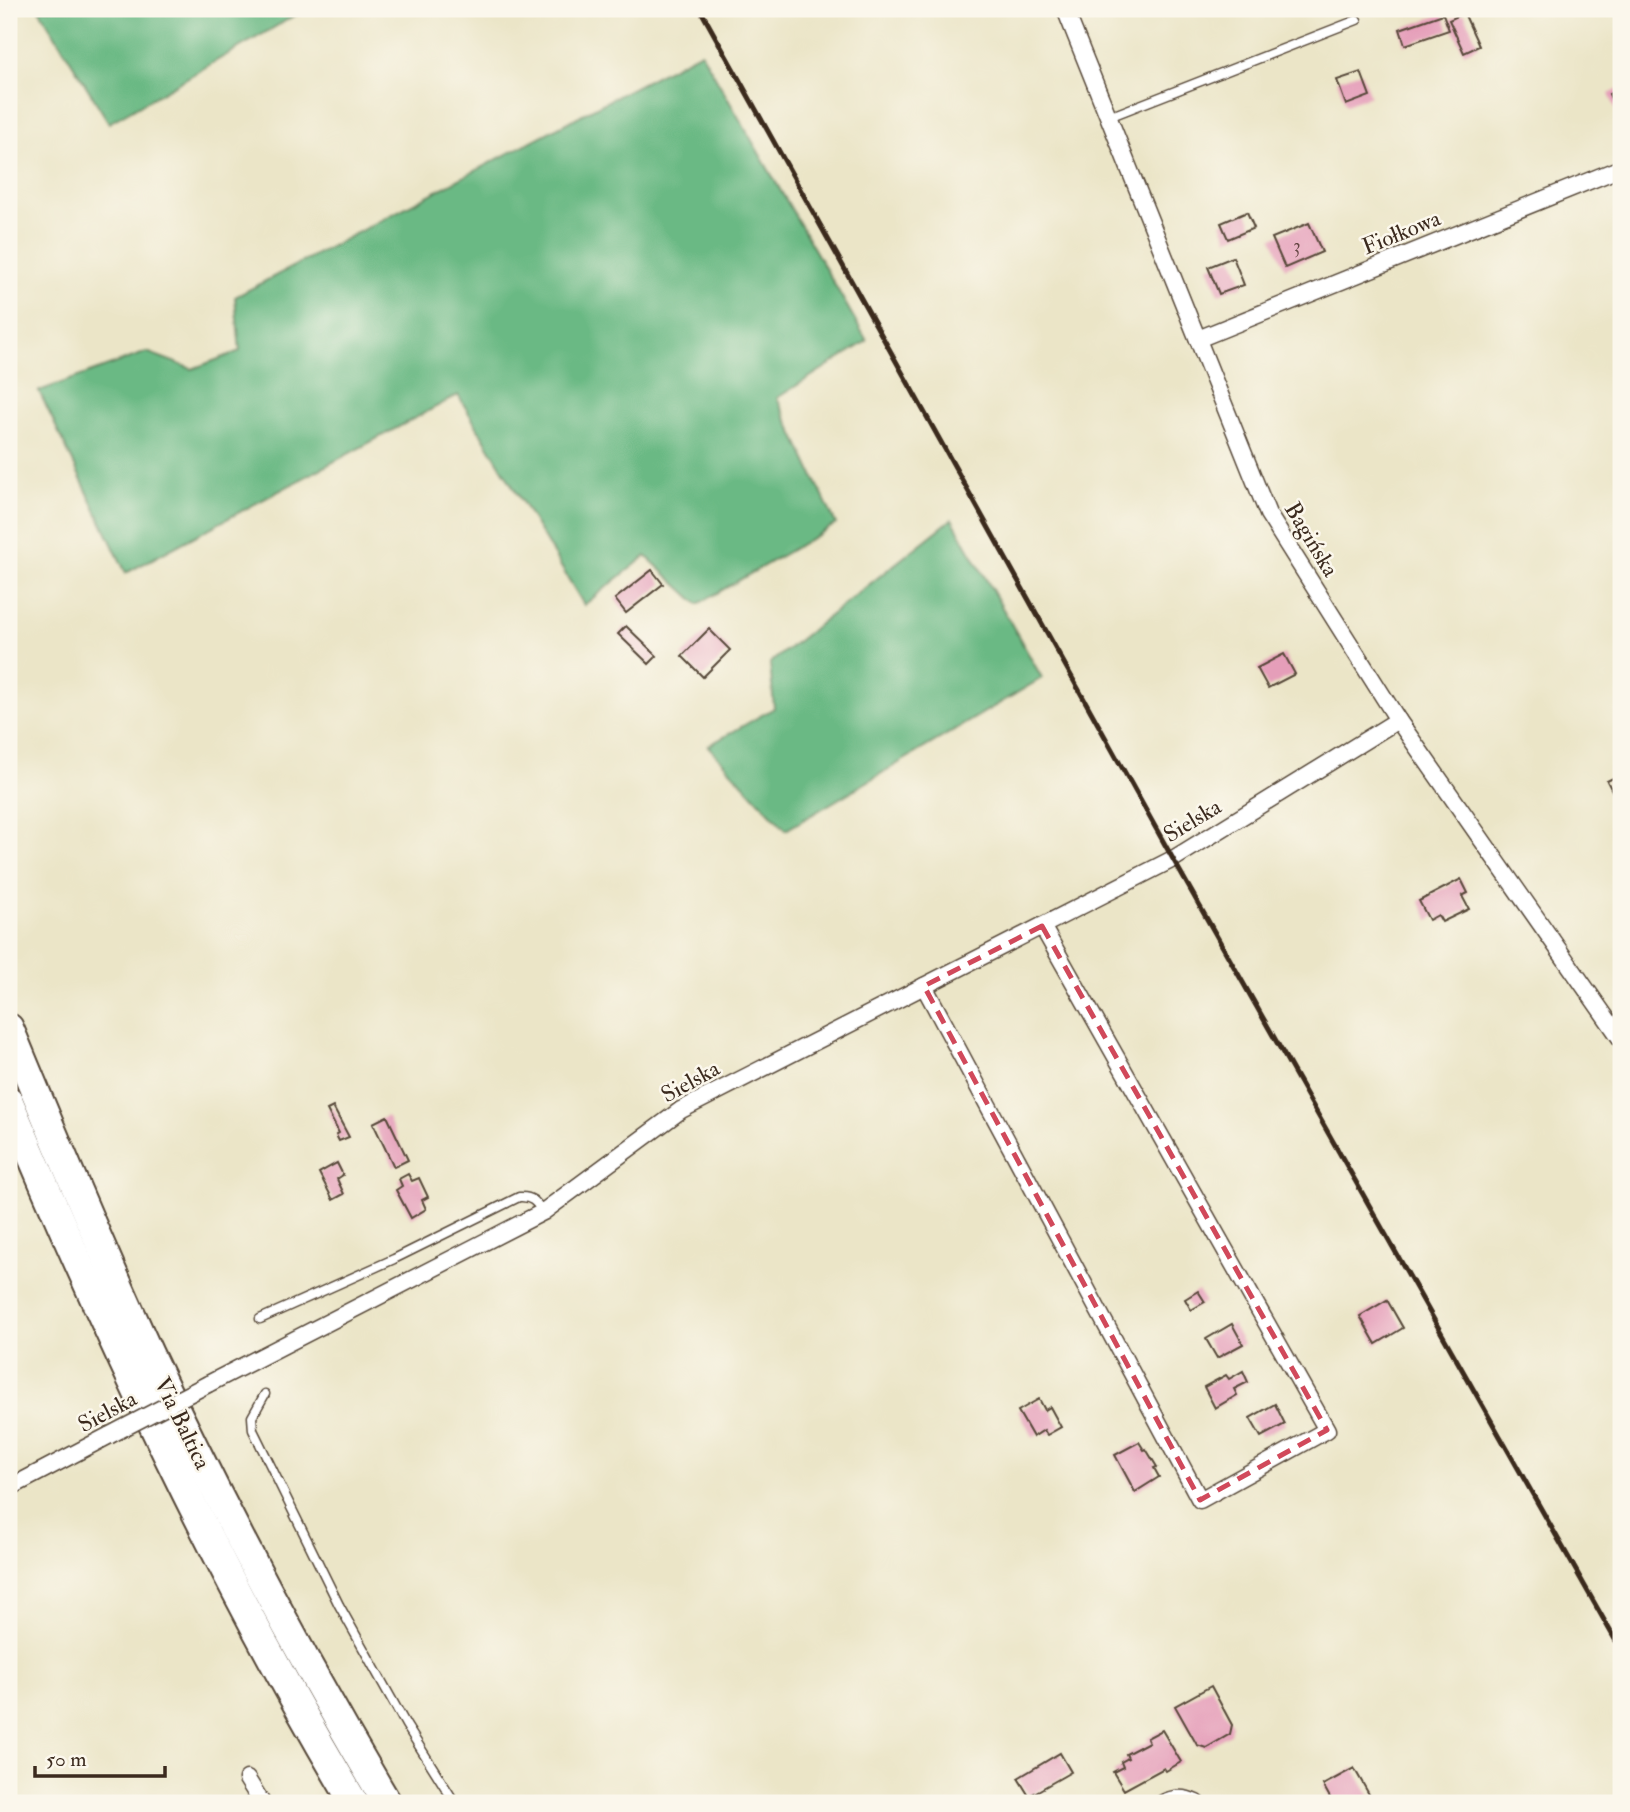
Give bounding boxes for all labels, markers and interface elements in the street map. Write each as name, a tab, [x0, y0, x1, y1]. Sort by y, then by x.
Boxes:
street label: Fiołkowa	[1358, 203, 1445, 261]
house number: 3	[1293, 234, 1301, 258]
street label: Bagińska	[1278, 497, 1345, 582]
street label: Sielska	[1158, 792, 1227, 849]
street label: Sielska	[656, 1053, 725, 1109]
street label: Via Baltica	[148, 1372, 218, 1475]
street label: Sielska	[73, 1384, 142, 1439]
scale bar	[35, 1735, 164, 1779]
text: 50 m	[46, 1746, 87, 1773]

